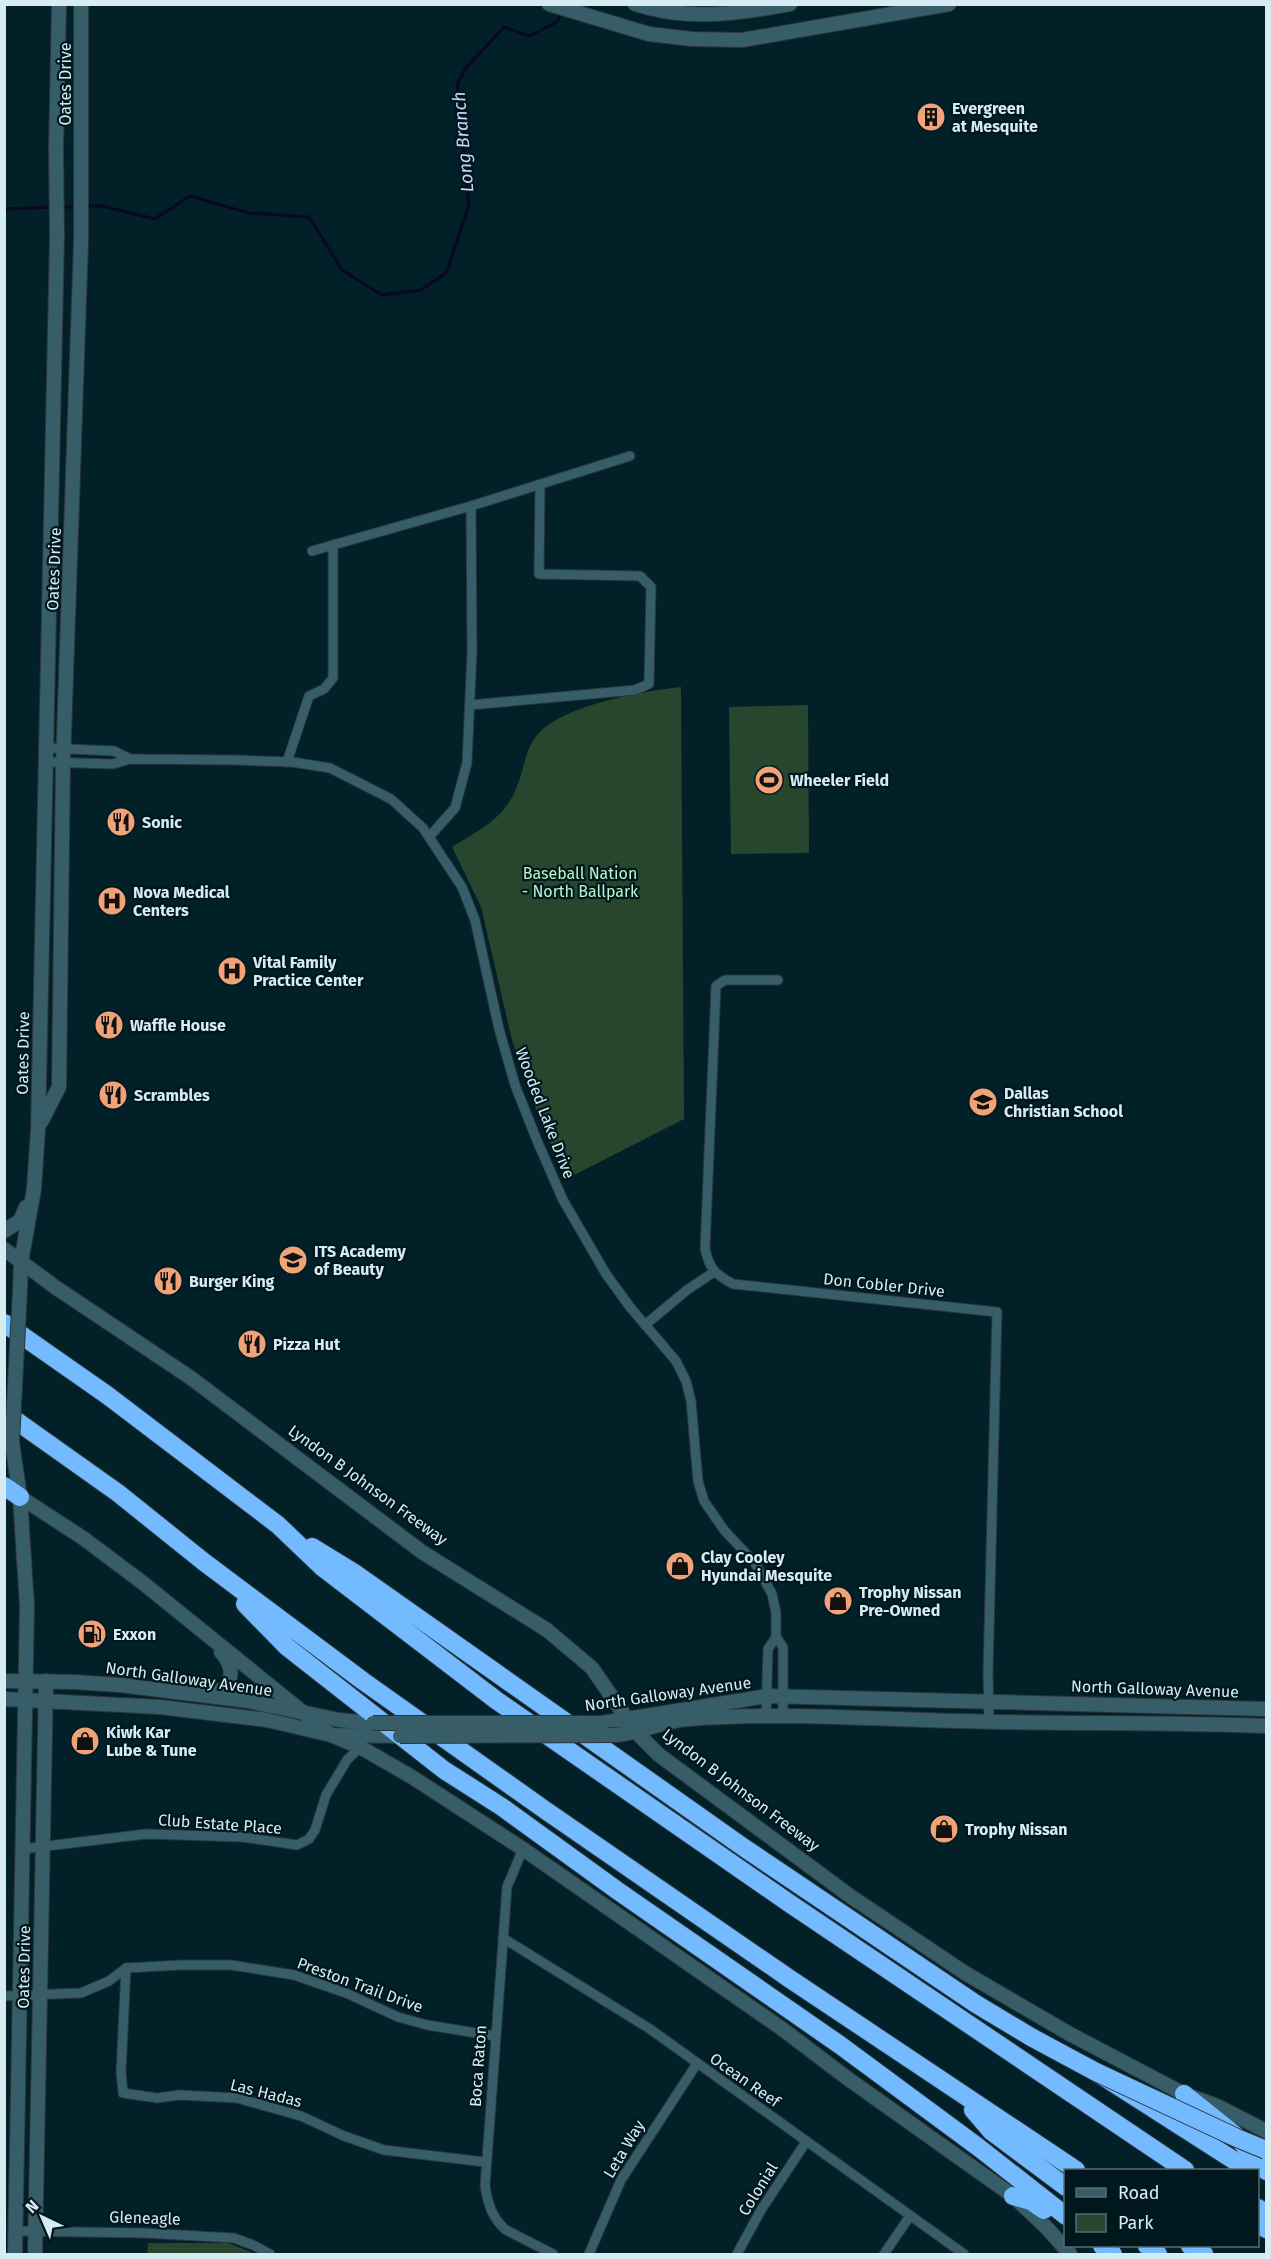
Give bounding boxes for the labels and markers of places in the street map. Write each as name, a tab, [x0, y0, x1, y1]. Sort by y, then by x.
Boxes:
place label: Evergreen at Mesquite	[952, 99, 1038, 136]
building icon: Evergreen at Mesquite	[915, 101, 947, 133]
sports icon: Wheeler Field	[753, 764, 785, 796]
place label: Wheeler Field	[790, 771, 889, 790]
restaurant icon: Sonic	[105, 806, 137, 838]
place label: Sonic	[142, 813, 182, 832]
place label: Nova Medical Centers	[133, 883, 230, 920]
hospital icon: Nova Medical Centers	[96, 885, 128, 917]
place label: Vital Family Practice Center	[252, 953, 364, 990]
hospital icon: Vital Family Practice Center	[216, 955, 248, 987]
restaurant icon: Waffle House	[93, 1009, 125, 1041]
place label: Waffle House	[130, 1016, 226, 1035]
restaurant icon: Scrambles	[97, 1079, 129, 1111]
place label: Dallas Christian School	[1004, 1084, 1123, 1121]
place label: Scrambles	[134, 1086, 210, 1105]
school or university icon: Dallas Christian School	[967, 1086, 999, 1118]
place label: ITS Academy of Beauty	[314, 1242, 407, 1279]
school or university icon: ITS Academy of Beauty	[277, 1244, 309, 1276]
restaurant icon: Burger King	[152, 1265, 184, 1297]
place label: Burger King	[189, 1272, 275, 1291]
restaurant icon: Pizza Hut	[236, 1328, 268, 1360]
place label: Pizza Hut	[273, 1335, 341, 1354]
place label: Clay Cooley Hyundai Mesquite	[701, 1548, 832, 1585]
shop icon: Clay Cooley Hyundai Mesquite	[664, 1550, 696, 1582]
place label: Trophy Nissan Pre-Owned	[859, 1583, 962, 1620]
shop icon: Trophy Nissan Pre-Owned	[822, 1585, 854, 1617]
fuel station icon: Exxon	[76, 1618, 108, 1650]
place label: Exxon	[113, 1625, 156, 1644]
place label: Kiwk Kar Lube & Tune	[106, 1723, 197, 1760]
shop icon: Kiwk Kar Lube & Tune	[69, 1725, 101, 1757]
shop icon: Trophy Nissan	[928, 1813, 960, 1845]
place label: Trophy Nissan	[965, 1820, 1068, 1839]

